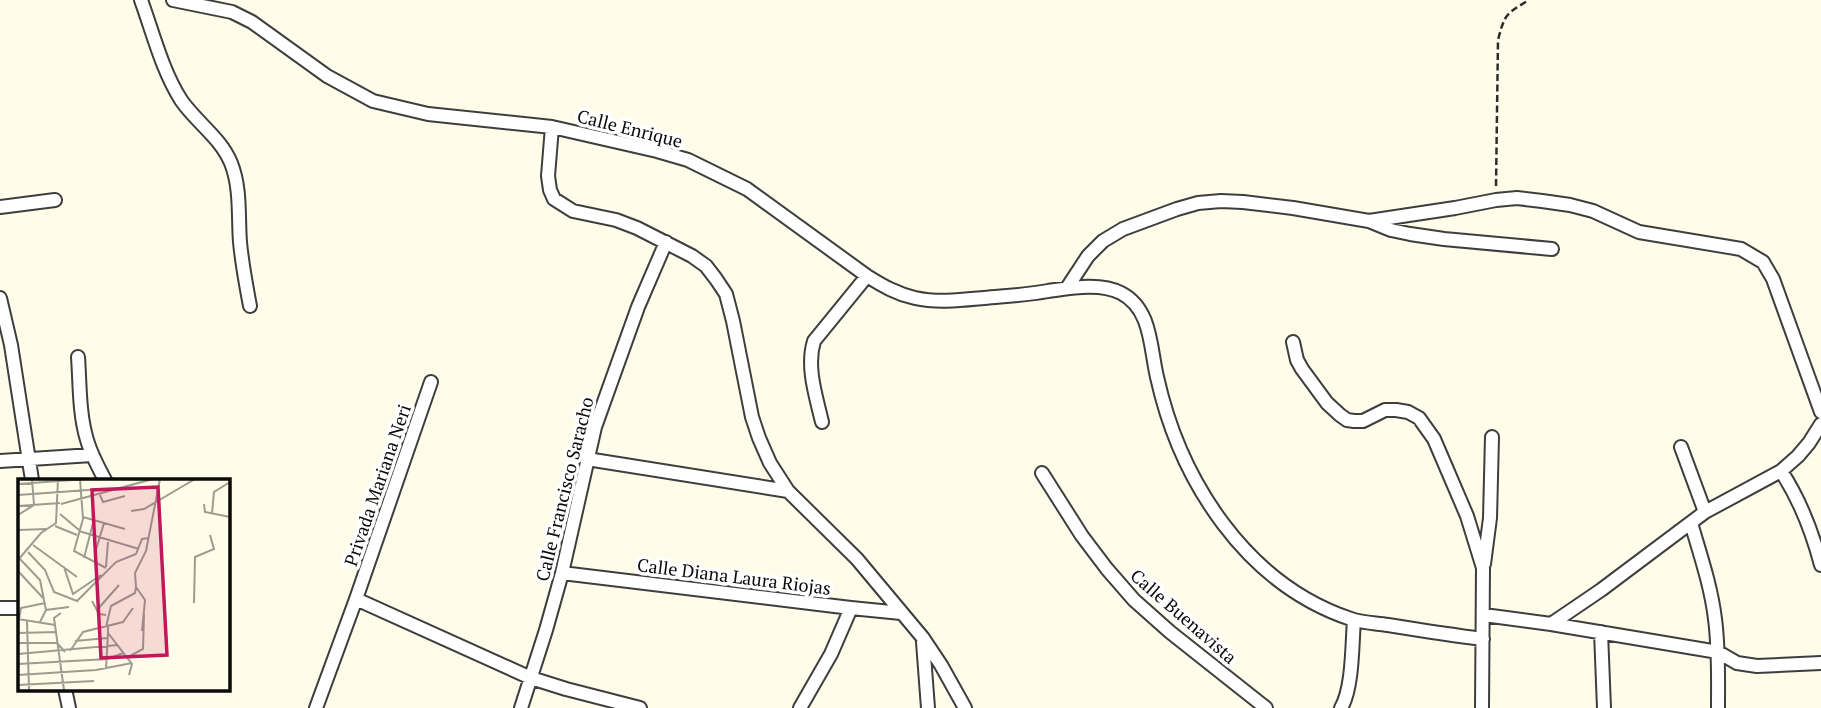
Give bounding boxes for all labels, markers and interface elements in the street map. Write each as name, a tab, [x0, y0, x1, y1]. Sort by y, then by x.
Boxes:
street label: Calle Enrique	[575, 103, 685, 153]
street label: Calle Francisco Saracho	[529, 394, 599, 584]
street label: Privada Mariana Neri	[338, 401, 416, 569]
inset map	[18, 479, 229, 690]
street label: Calle Diana Laura Riojas	[636, 552, 832, 600]
street label: Calle Buenavista	[1126, 563, 1242, 669]

